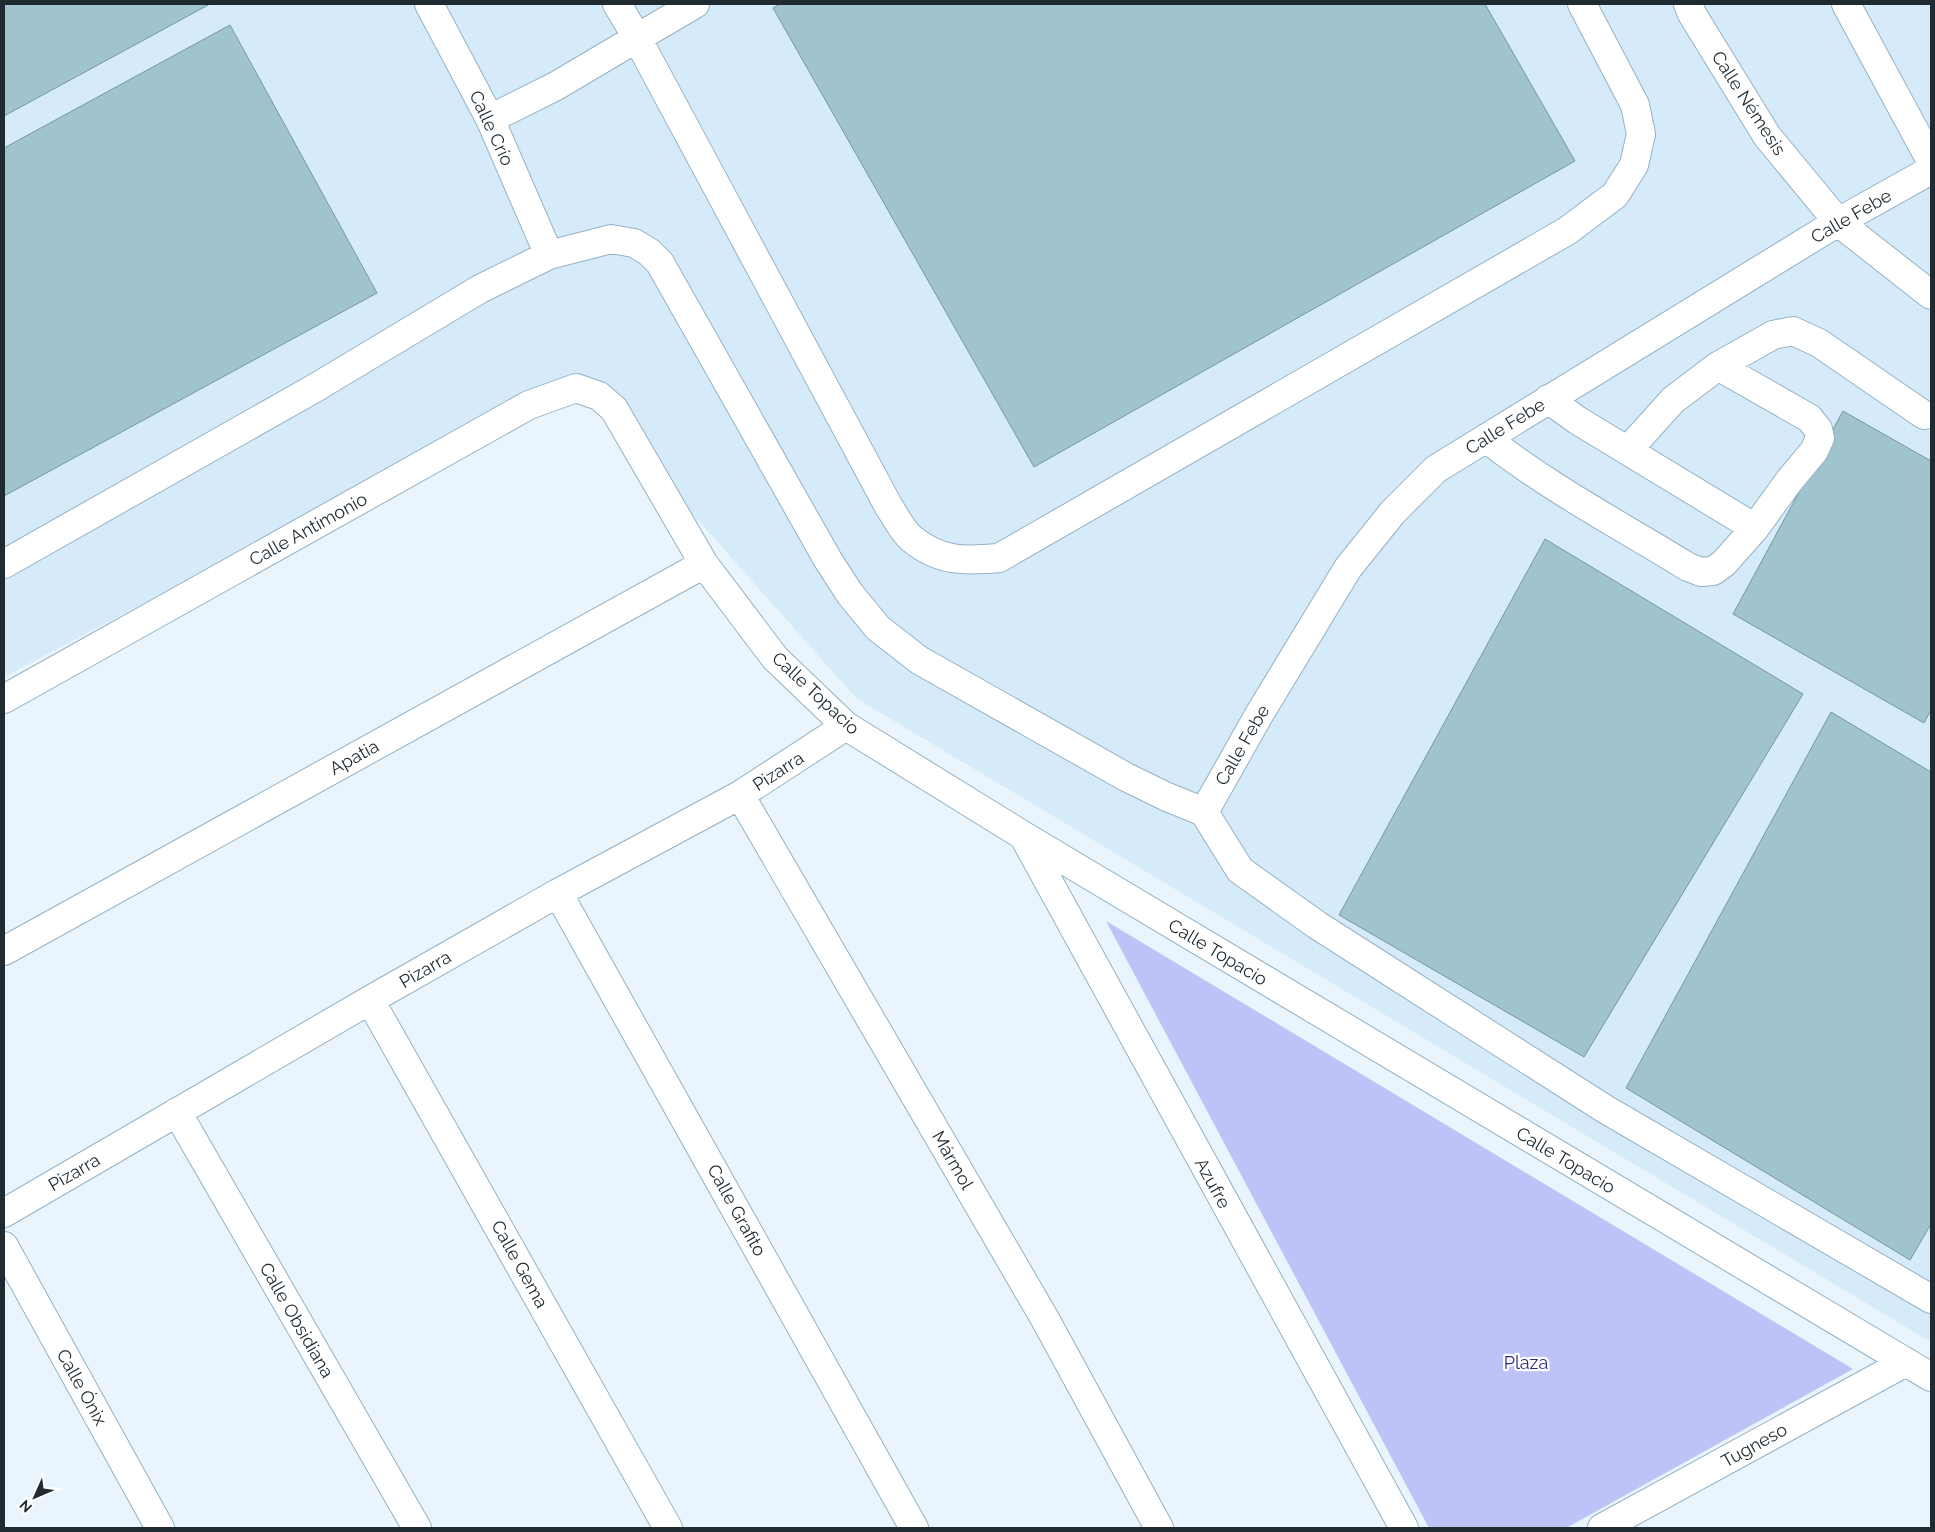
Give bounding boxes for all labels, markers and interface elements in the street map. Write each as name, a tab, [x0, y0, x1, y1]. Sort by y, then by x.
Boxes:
street label: Calle Némesis	[1708, 47, 1791, 159]
street label: Calle Crío	[465, 87, 519, 169]
street label: Calle Febe	[1807, 184, 1895, 247]
street label: Calle Febe	[1462, 393, 1549, 459]
street label: Calle Antimonio	[245, 488, 371, 570]
street label: Calle Topacio	[768, 647, 864, 739]
street label: Calle Febe	[1211, 701, 1274, 789]
street label: Apatia	[326, 735, 382, 779]
street label: Pizarra	[749, 747, 807, 795]
street label: Calle Topacio	[1165, 914, 1272, 990]
street label: Pizarra	[395, 946, 455, 992]
street label: Calle Topacio	[1513, 1122, 1620, 1198]
street label: Mármol	[928, 1127, 978, 1193]
street label: Pizarra	[44, 1149, 104, 1195]
street label: Azufre	[1191, 1154, 1236, 1212]
street label: Calle Grafito	[703, 1160, 771, 1260]
street label: Calle Gema	[487, 1217, 553, 1311]
street label: Calle Obsidiana	[256, 1259, 338, 1381]
street label: Calle Ónix	[52, 1345, 112, 1429]
park label: Plaza	[1504, 1352, 1548, 1373]
street label: Tugneso	[1718, 1418, 1791, 1472]
north arrow	[10, 1472, 60, 1522]
text: N	[16, 1497, 35, 1516]

